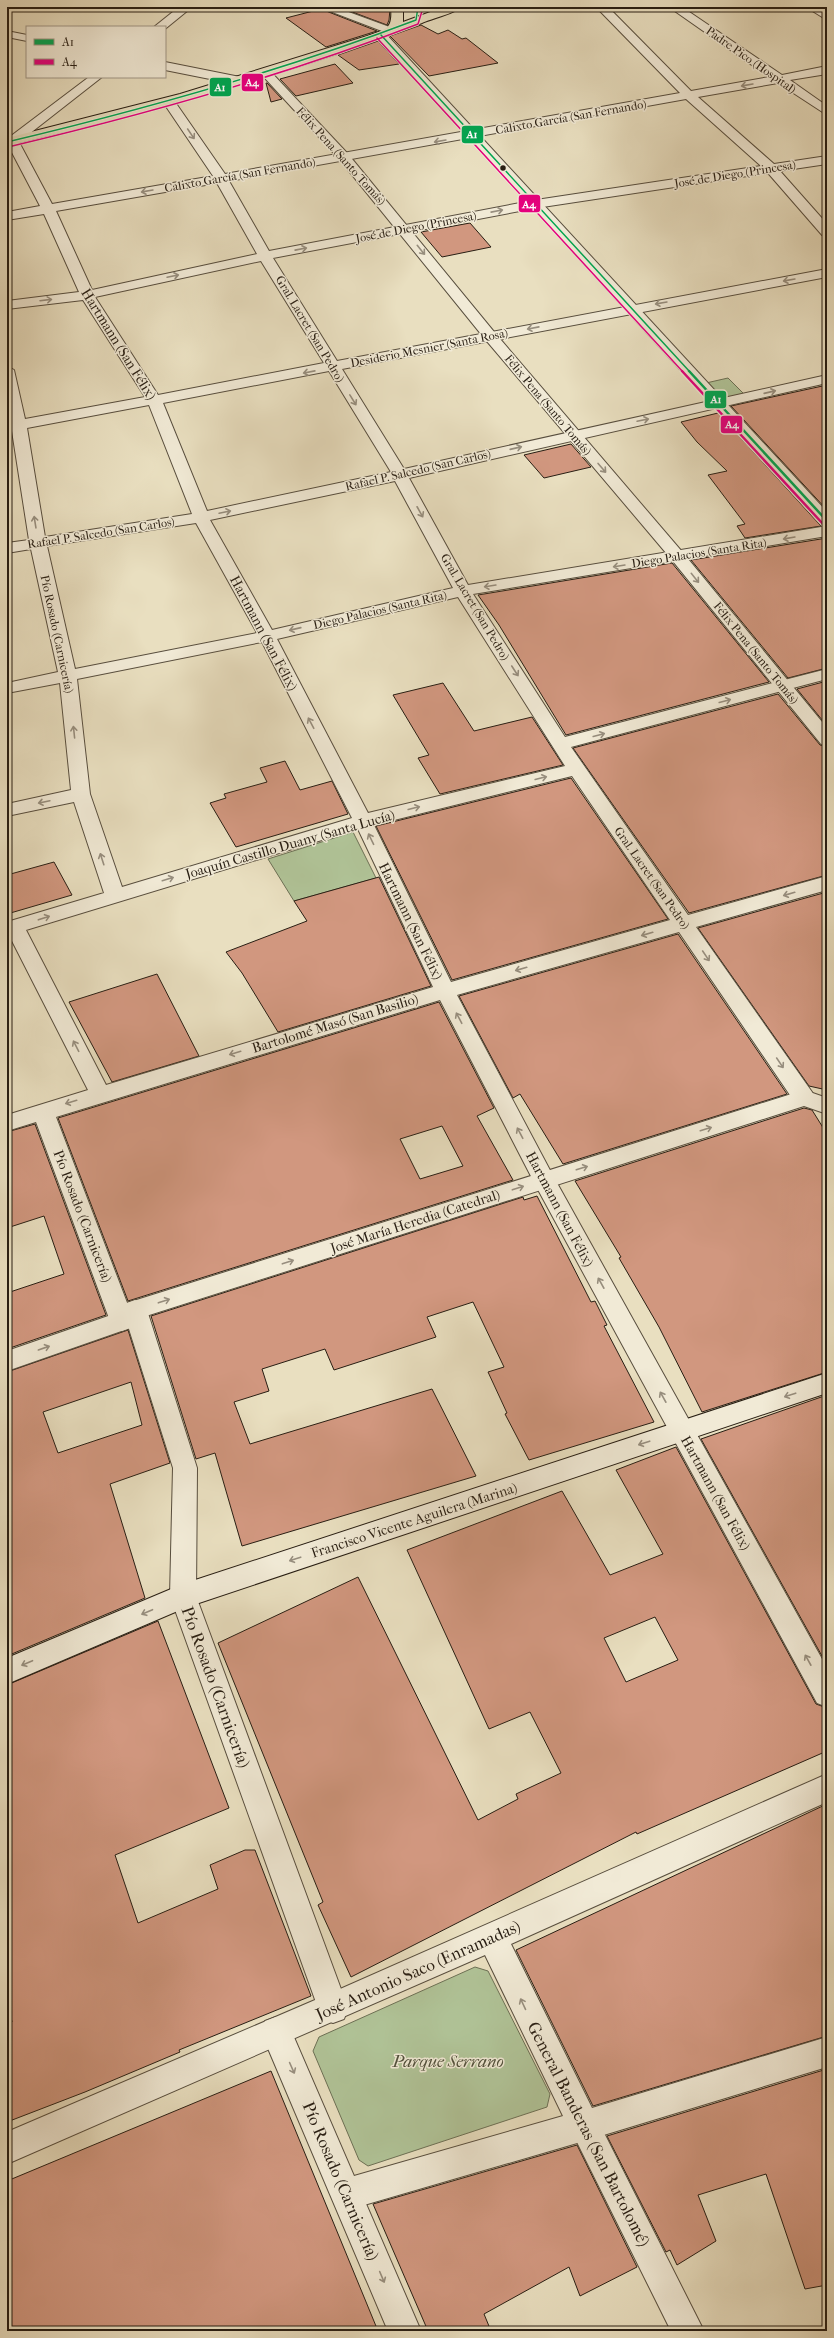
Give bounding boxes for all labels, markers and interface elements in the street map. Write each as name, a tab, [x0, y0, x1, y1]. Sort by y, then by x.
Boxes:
street label: Padre Pico (Hospital)	[703, 24, 799, 96]
legend	[26, 26, 166, 78]
text: A1	[61, 35, 74, 49]
text: A4	[61, 55, 78, 69]
line badge: A4	[241, 73, 264, 92]
text: A4	[244, 76, 259, 89]
line badge: A1	[209, 77, 232, 97]
text: A1	[213, 81, 226, 94]
one-way arrow	[741, 81, 754, 89]
street label: Calixto García (San Fernando)	[494, 97, 648, 137]
street label: Félix Pena (Santo Tomás)	[293, 104, 389, 208]
line badge: A1	[461, 125, 484, 144]
one-way arrow	[187, 128, 195, 139]
text: A1	[465, 128, 478, 141]
one-way arrow	[434, 137, 447, 145]
street label: Calixto García (San Fernando)	[163, 155, 317, 195]
street label: José de Diego (Princesa)	[672, 157, 797, 191]
unlabelled marker	[498, 163, 508, 173]
one-way arrow	[141, 188, 154, 196]
line badge: A4	[518, 194, 541, 213]
text: A4	[521, 198, 536, 211]
one-way arrow	[490, 207, 503, 215]
street label: José de Diego (Princesa)	[353, 208, 478, 246]
one-way arrow	[416, 244, 425, 255]
one-way arrow	[294, 245, 307, 253]
one-way arrow	[167, 272, 180, 280]
street label: Gral. Lacret (San Pedro)	[273, 273, 347, 385]
one-way arrow	[782, 276, 795, 284]
street label: Hartmann (San Félix)	[77, 285, 160, 403]
one-way arrow	[39, 296, 52, 304]
one-way arrow	[654, 299, 667, 307]
one-way arrow	[527, 324, 540, 332]
street label: Desiderio Mesnier (Santa Rosa)	[349, 326, 509, 370]
street label: Félix Pena (Santo Tomás)	[502, 352, 594, 458]
one-way arrow	[303, 368, 316, 376]
one-way arrow	[763, 387, 776, 395]
line badge: A1	[704, 390, 727, 409]
text: A1	[709, 393, 722, 406]
one-way arrow	[349, 394, 357, 405]
one-way arrow	[636, 415, 649, 423]
line badge: A4	[720, 415, 743, 434]
text: A4	[724, 418, 739, 431]
one-way arrow	[509, 444, 522, 452]
street label: Rafael P. Salcedo (San Carlos)	[344, 446, 492, 494]
one-way arrow	[598, 463, 607, 473]
one-way arrow	[416, 506, 424, 518]
one-way arrow	[218, 507, 231, 515]
street label: Rafael P. Salcedo (San Carlos)	[26, 514, 176, 552]
one-way arrow	[30, 516, 38, 529]
one-way arrow	[782, 534, 795, 542]
street label: Diego Palacios (Santa Rita)	[630, 535, 768, 571]
street label: Gral. Lacret (San Pedro)	[438, 551, 512, 663]
one-way arrow	[613, 562, 626, 570]
one-way arrow	[691, 572, 700, 583]
street label: Hartmann (San Félix)	[226, 573, 301, 694]
street label: Pío Rosado (Carnicería)	[38, 574, 76, 694]
one-way arrow	[484, 582, 497, 590]
street label: Diego Palacios (Santa Rita)	[312, 588, 448, 632]
street label: Félix Pena (Santo Tomás)	[711, 599, 801, 707]
one-way arrow	[289, 626, 302, 634]
one-way arrow	[510, 666, 519, 677]
one-way arrow	[718, 697, 731, 705]
one-way arrow	[307, 717, 315, 729]
one-way arrow	[70, 726, 78, 739]
one-way arrow	[592, 730, 605, 738]
one-way arrow	[534, 773, 547, 781]
one-way arrow	[38, 798, 51, 806]
one-way arrow	[408, 804, 421, 812]
street label: Joaquín Castillo Duany (Santa Lucía)	[182, 806, 397, 883]
street label: Gral. Lacret (San Pedro)	[611, 824, 693, 932]
one-way arrow	[367, 833, 374, 845]
one-way arrow	[98, 853, 106, 865]
street label: Hartmann (San Félix)	[375, 860, 446, 983]
one-way arrow	[162, 875, 175, 882]
one-way arrow	[783, 890, 796, 898]
one-way arrow	[38, 914, 51, 921]
one-way arrow	[640, 931, 653, 938]
one-way arrow	[702, 950, 710, 961]
one-way arrow	[515, 966, 528, 973]
street label: Bartolomé Masó (San Basilio)	[250, 990, 420, 1057]
one-way arrow	[455, 1012, 463, 1024]
one-way arrow	[72, 1040, 79, 1052]
one-way arrow	[229, 1050, 242, 1057]
one-way arrow	[776, 1057, 784, 1068]
one-way arrow	[65, 1099, 77, 1107]
one-way arrow	[699, 1125, 712, 1132]
one-way arrow	[516, 1127, 523, 1139]
street label: Pío Rosado (Carnicería)	[49, 1148, 116, 1285]
street label: Hartmann (San Félix)	[522, 1149, 597, 1270]
one-way arrow	[575, 1164, 588, 1171]
one-way arrow	[512, 1184, 525, 1191]
street label: José María Heredia (Catedral)	[327, 1186, 502, 1257]
one-way arrow	[281, 1258, 294, 1265]
one-way arrow	[596, 1277, 604, 1289]
one-way arrow	[157, 1297, 170, 1304]
one-way arrow	[37, 1344, 49, 1352]
one-way arrow	[658, 1391, 666, 1403]
one-way arrow	[784, 1392, 797, 1399]
street label: Hartmann (San Félix)	[677, 1433, 754, 1554]
one-way arrow	[639, 1440, 651, 1448]
street label: Francisco Vicente Aguilera (Marina)	[309, 1479, 519, 1562]
one-way arrow	[289, 1556, 302, 1563]
street label: Pío Rosado (Carnicería)	[177, 1603, 255, 1771]
one-way arrow	[141, 1608, 153, 1616]
one-way arrow	[804, 1654, 811, 1666]
one-way arrow	[22, 1660, 34, 1667]
street label: José Antonio Saco (Enramadas)	[311, 1916, 524, 2025]
one-way arrow	[519, 1998, 526, 2010]
street label: General Banderas (San Bartolomé)	[523, 2018, 655, 2250]
park label: Parque Serrano	[391, 2051, 504, 2071]
one-way arrow	[289, 2061, 296, 2073]
street label: Pío Rosado (Carnicería)	[298, 2099, 384, 2263]
one-way arrow	[379, 2271, 386, 2283]

